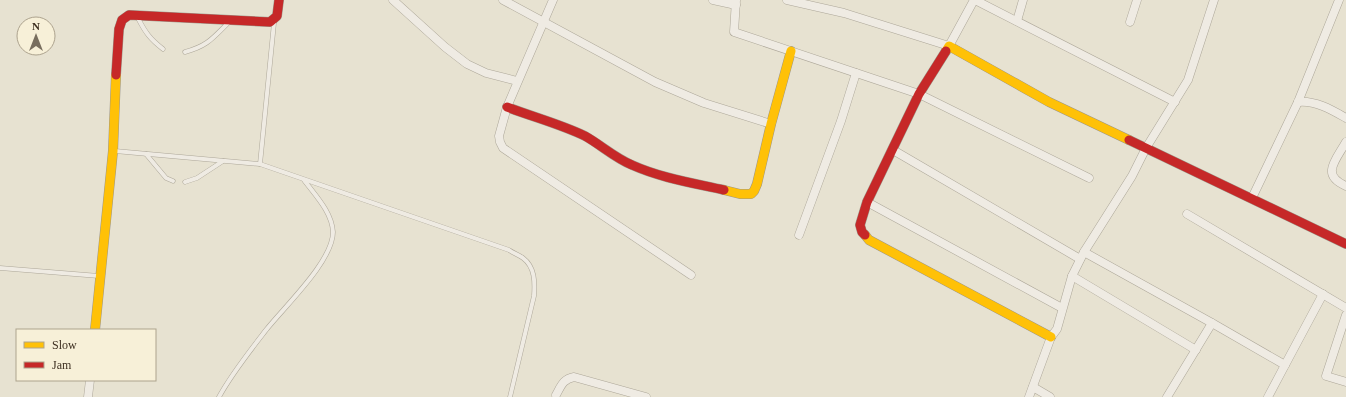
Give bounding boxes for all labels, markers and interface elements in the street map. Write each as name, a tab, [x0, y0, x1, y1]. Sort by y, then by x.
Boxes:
north arrow	[16, 16, 56, 56]
text: N	[32, 20, 40, 32]
legend	[16, 329, 156, 381]
text: Slow	[52, 338, 77, 352]
text: Jam	[52, 358, 72, 372]

